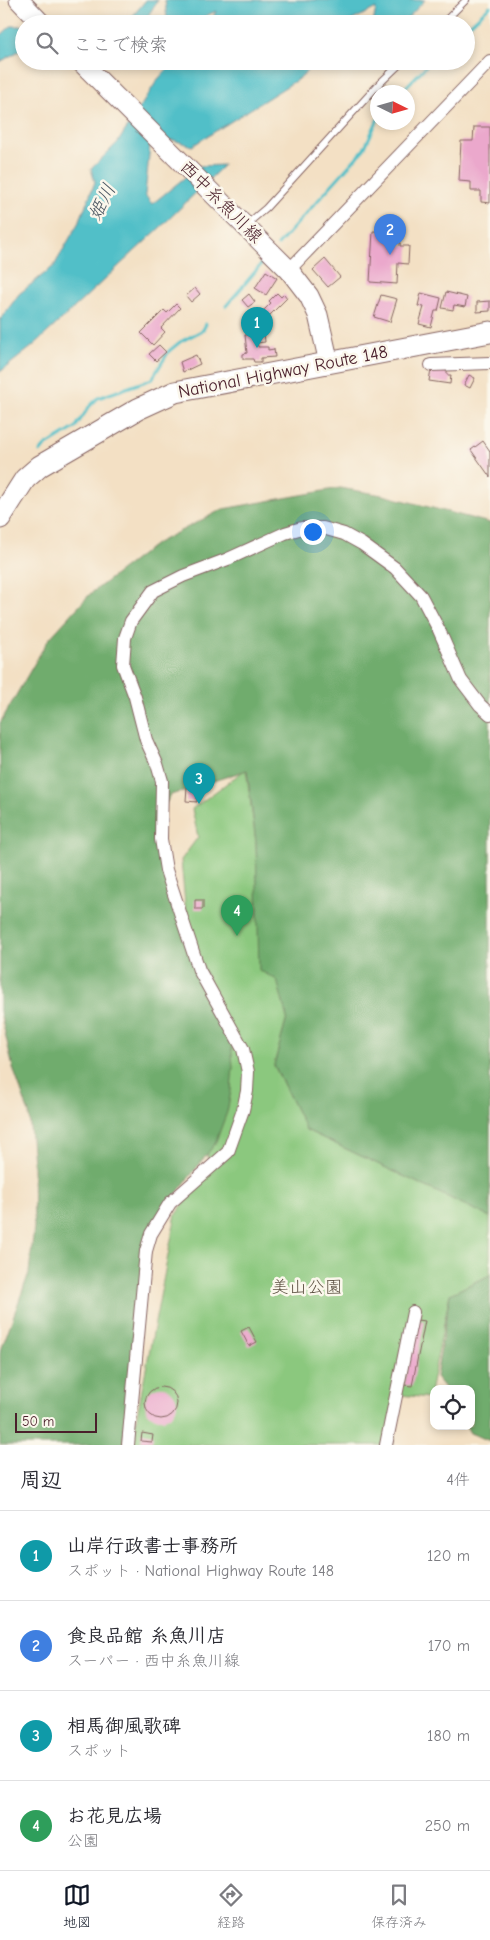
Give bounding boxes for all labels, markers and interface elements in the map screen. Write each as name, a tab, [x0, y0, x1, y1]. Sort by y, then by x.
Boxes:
search box	[15, 15, 475, 70]
icon: search	[33, 29, 61, 57]
text: ここで検索	[73, 34, 168, 56]
north arrow	[370, 85, 415, 130]
street label: 西中糸魚川線	[175, 156, 267, 248]
water label: 姫川	[84, 180, 120, 224]
pin: 2	[374, 214, 406, 255]
pin: 1	[241, 307, 273, 348]
street label: National Highway Route 148	[176, 341, 390, 403]
your location	[300, 519, 326, 545]
pin: 3	[183, 763, 215, 804]
pin: 4	[221, 895, 253, 936]
park label: 美山公園	[271, 1277, 343, 1298]
map controls	[430, 1385, 475, 1430]
button: locate	[430, 1385, 475, 1430]
scale bar	[15, 1410, 98, 1433]
text: 50 m	[22, 1413, 54, 1430]
text: 周辺	[20, 1468, 62, 1492]
text: 4件	[446, 1471, 470, 1489]
text: 山岸行政書士事務所	[67, 1535, 238, 1557]
text: 1	[33, 1547, 39, 1565]
text: 120 m	[427, 1547, 470, 1565]
text: スポット · National Highway Route 148	[67, 1562, 334, 1580]
text: 食良品館 糸魚川店	[67, 1625, 226, 1647]
text: 2	[32, 1637, 40, 1655]
text: 170 m	[428, 1637, 470, 1655]
text: スーパー · 西中糸魚川線	[67, 1652, 240, 1670]
text: 相馬御風歌碑	[67, 1715, 181, 1737]
text: 3	[32, 1727, 40, 1745]
text: 180 m	[427, 1727, 470, 1745]
text: スポット	[67, 1742, 131, 1760]
text: お花見広場	[67, 1805, 162, 1827]
text: 4	[32, 1817, 40, 1835]
text: 250 m	[425, 1817, 470, 1835]
text: 公園	[67, 1832, 99, 1850]
tab: 地図	[63, 1881, 91, 1931]
tab: 経路	[217, 1881, 245, 1931]
tab: 保存済み	[371, 1881, 427, 1931]

